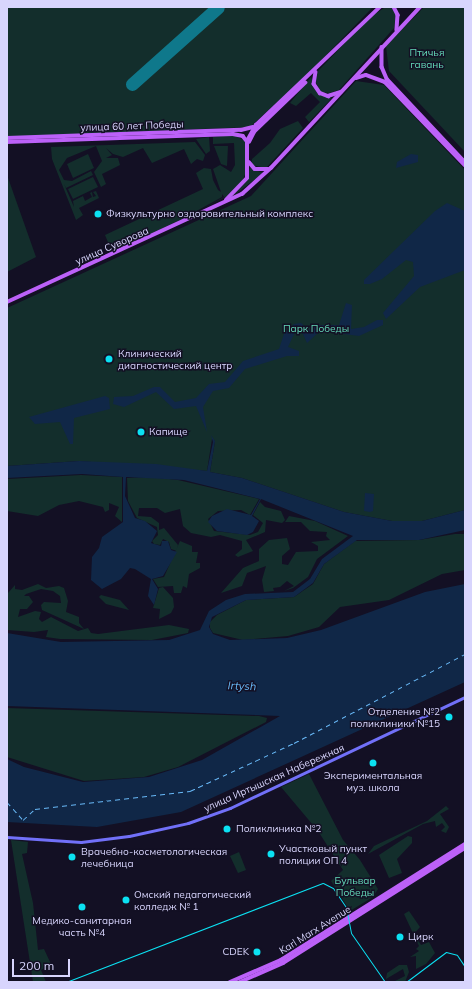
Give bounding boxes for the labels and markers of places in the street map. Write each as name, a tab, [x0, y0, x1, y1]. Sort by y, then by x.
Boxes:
place label: Физкультурно оздоровительный комплекс	[106, 208, 313, 220]
marker: Физкультурно оздоровительный комплекс	[93, 209, 103, 219]
place label: Клинический диагностический центр	[118, 347, 232, 370]
marker: Клинический диагностический центр	[103, 353, 115, 365]
place label: Капище	[149, 426, 188, 438]
marker: Капище	[136, 427, 146, 437]
place label: Отделение №2 поликлиники №15	[351, 705, 440, 728]
marker: Отделение №2 поликлиники №15	[443, 711, 455, 723]
marker: Экспериментальная муз. школа	[368, 758, 378, 768]
place label: Экспериментальная муз. школа	[324, 769, 422, 792]
marker: Поликлиника №2	[221, 823, 233, 835]
place label: Поликлиника №2	[236, 823, 321, 835]
place label: Участковый пункт полиции ОП 4	[279, 842, 367, 866]
place label: Врачебно-косметологическая лечебница	[81, 845, 227, 868]
marker: Участковый пункт полиции ОП 4	[266, 849, 276, 859]
marker: Врачебно-косметологическая лечебница	[66, 851, 78, 863]
place label: Омский педагогический колледж № 1	[134, 888, 251, 912]
marker: Омский педагогический колледж № 1	[121, 895, 131, 905]
marker: Медико-санитарная часть №4	[76, 901, 88, 913]
place label: Медико-санитарная часть №4	[32, 914, 132, 938]
place label: Цирк	[408, 931, 433, 943]
marker: Цирк	[395, 932, 405, 942]
place label: CDEK	[222, 946, 249, 958]
marker: CDEK	[252, 947, 262, 957]

